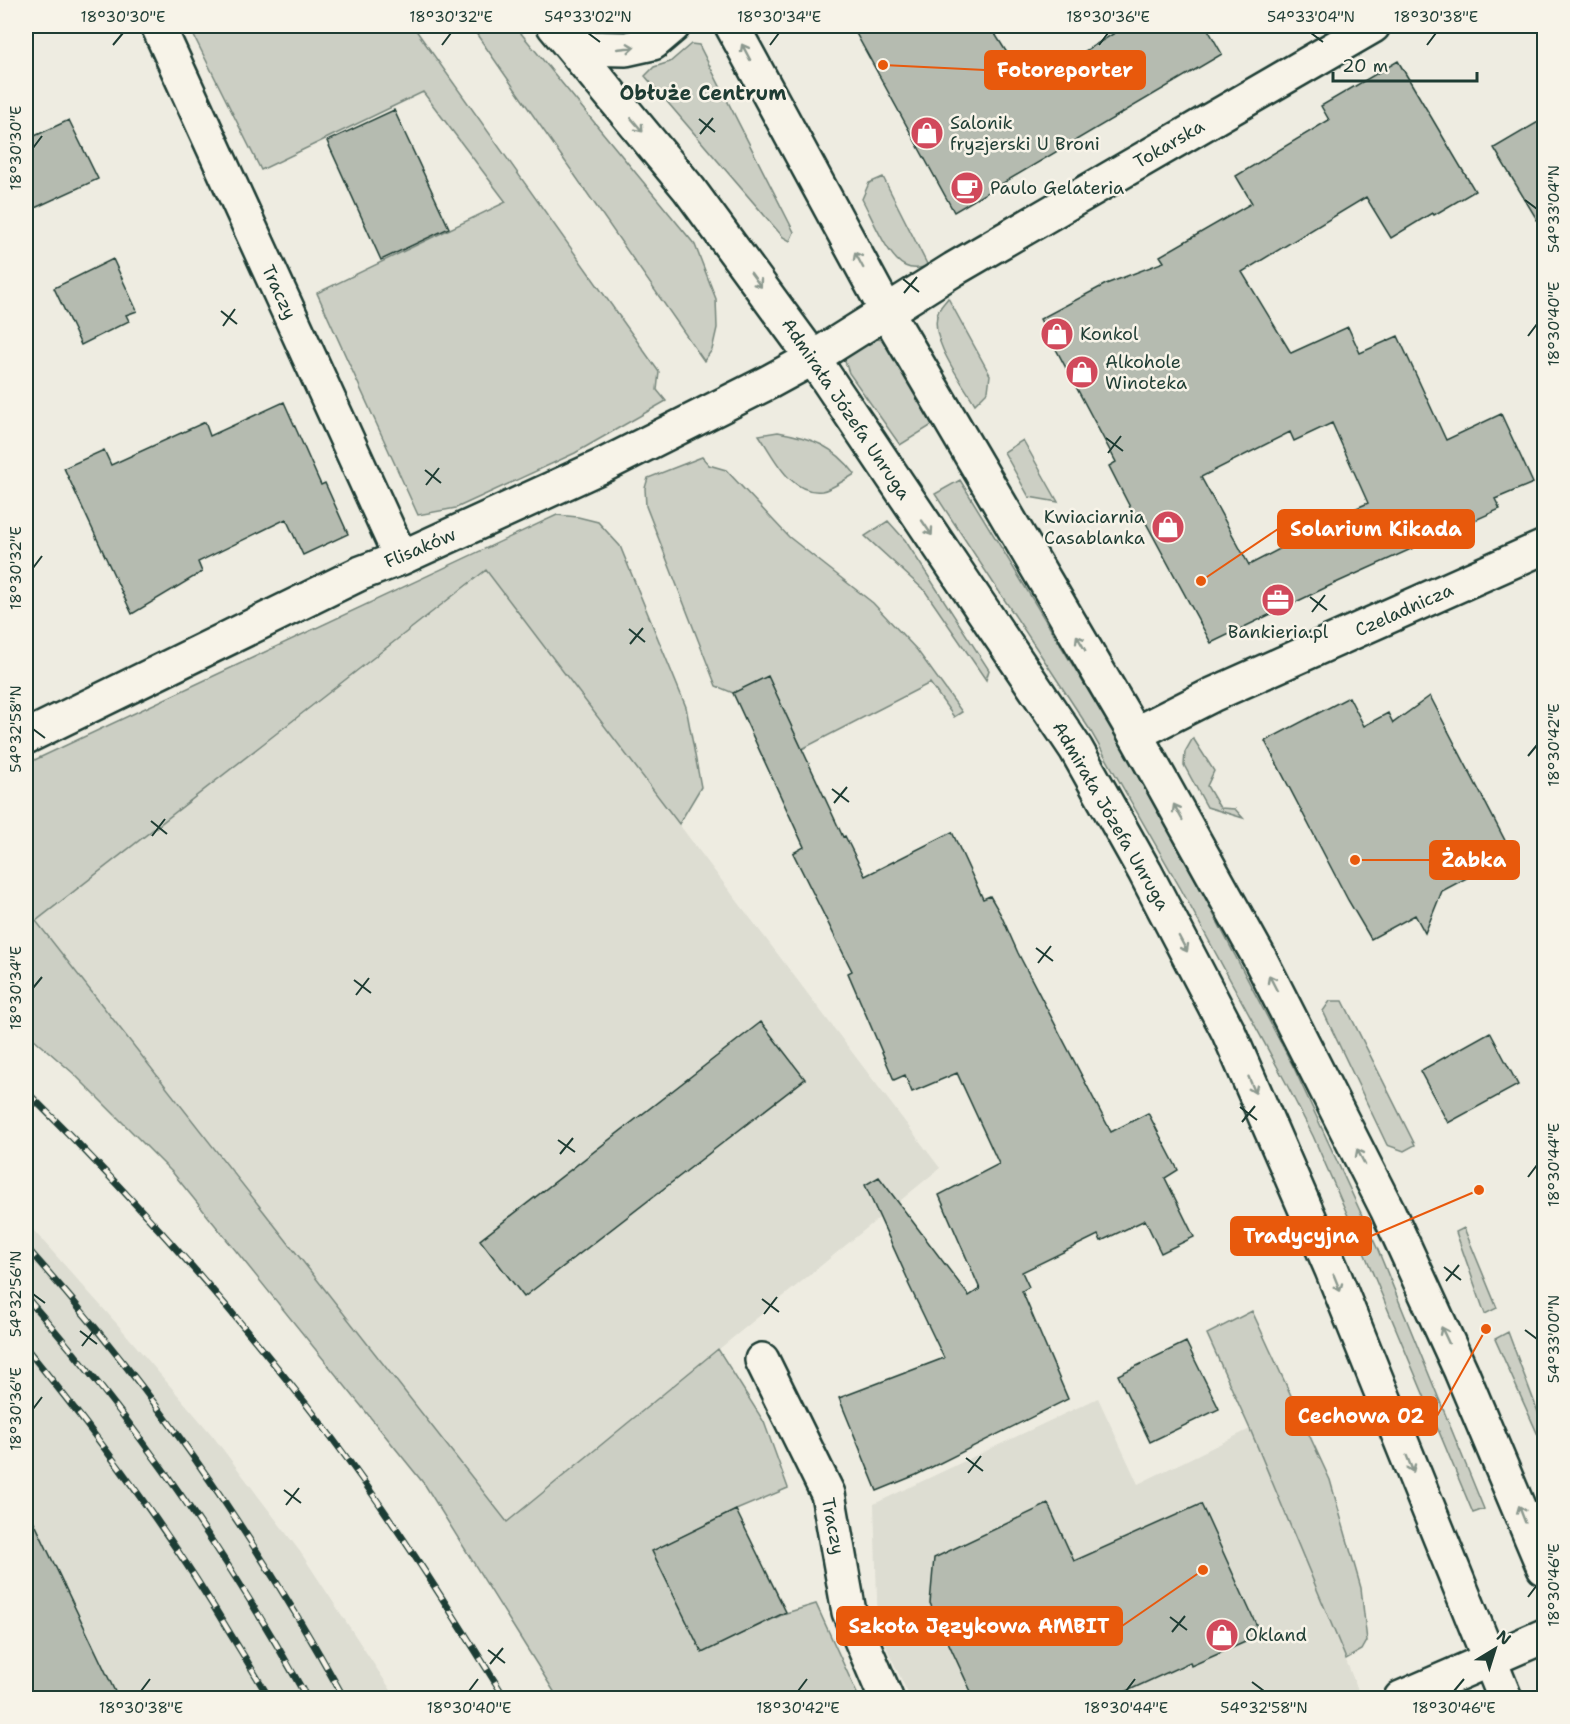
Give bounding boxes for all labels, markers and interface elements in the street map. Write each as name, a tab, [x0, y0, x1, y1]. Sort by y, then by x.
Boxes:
text: 18°30'30"E	[81, 7, 165, 27]
text: 18°30'32"E	[409, 7, 493, 27]
text: 54°33'02"N	[544, 7, 632, 27]
text: 18°30'34"E	[737, 7, 821, 27]
text: 18°30'36"E	[1066, 7, 1150, 27]
text: 54°33'04"N	[1267, 7, 1355, 27]
text: 18°30'38"E	[1394, 7, 1478, 27]
one-way arrow	[616, 42, 635, 53]
one-way arrow	[740, 43, 751, 61]
scale bar	[1333, 45, 1477, 83]
callout: Fotoreporter	[985, 51, 1145, 89]
text: 20 m	[1342, 54, 1388, 78]
text: Fotoreporter	[997, 57, 1133, 83]
district label: Obłuże Centrum	[620, 80, 786, 106]
text: 18°30'30"E	[6, 106, 26, 190]
place label: Salonik fryzjerski U Broni	[950, 111, 1100, 156]
street label: Tokarska	[1129, 114, 1209, 174]
shop icon: Salonik fryzjerski U Broni	[909, 115, 945, 151]
one-way arrow	[630, 117, 643, 133]
text: 54°33'04"N	[1544, 165, 1564, 253]
cafe icon: Paulo Gelateria	[949, 170, 985, 206]
place label: Paulo Gelateria	[990, 176, 1124, 200]
one-way arrow	[853, 252, 865, 269]
street label: Traczy	[256, 261, 302, 323]
one-way arrow	[750, 271, 762, 287]
text: 18°30'40"E	[1544, 282, 1564, 366]
street label: Admirała Józefa Unruga	[776, 314, 916, 504]
shop icon: Konkol	[1039, 316, 1075, 352]
place label: Konkol	[1080, 322, 1139, 346]
place label: Alkohole Winoteka	[1105, 350, 1187, 395]
shop icon: Alkohole Winoteka	[1064, 354, 1100, 390]
place label: Kwiaciarnia Casablanka	[1044, 505, 1145, 550]
shop icon: Kwiaciarnia Casablanka	[1150, 509, 1186, 545]
callout: Solarium Kikada	[1278, 510, 1474, 548]
text: Solarium Kikada	[1290, 516, 1462, 542]
one-way arrow	[921, 520, 933, 536]
street label: Flisaków	[381, 522, 460, 574]
text: 18°30'32"E	[6, 526, 26, 610]
street label: Czeladnicza	[1351, 578, 1457, 642]
office icon: Bankieria.pl	[1260, 582, 1296, 618]
place label: Bankieria.pl	[1228, 620, 1329, 644]
one-way arrow	[1075, 635, 1087, 652]
text: 54°32'58"N	[6, 685, 26, 773]
text: 18°30'42"E	[1544, 703, 1564, 787]
street label: Admirała Józefa Unruga	[1047, 717, 1175, 915]
one-way arrow	[1172, 804, 1184, 821]
callout: Żabka	[1430, 841, 1519, 879]
text: Żabka	[1441, 847, 1507, 873]
one-way arrow	[1178, 935, 1189, 953]
text: 18°30'34"E	[6, 946, 26, 1030]
one-way arrow	[1266, 974, 1278, 992]
one-way arrow	[1246, 1075, 1258, 1093]
text: 18°30'44"E	[1544, 1123, 1564, 1207]
one-way arrow	[1354, 1148, 1366, 1166]
callout: Tradycyjna	[1231, 1217, 1371, 1255]
text: Tradycyjna	[1243, 1223, 1359, 1249]
text: 54°32'56"N	[6, 1251, 26, 1337]
one-way arrow	[1332, 1273, 1343, 1292]
text: 54°33'00"N	[1544, 1295, 1564, 1383]
one-way arrow	[1438, 1327, 1450, 1345]
text: 18°30'36"E	[6, 1367, 26, 1451]
callout: Cechowa 02	[1286, 1397, 1437, 1435]
text: Cechowa 02	[1298, 1403, 1424, 1429]
one-way arrow	[1405, 1454, 1416, 1473]
street label: Traczy	[816, 1495, 850, 1557]
one-way arrow	[1516, 1505, 1527, 1524]
text: 18°30'46"E	[1544, 1543, 1564, 1627]
callout: Szkoła Językowa AMBIT	[837, 1607, 1122, 1645]
text: Szkoła Językowa AMBIT	[849, 1613, 1110, 1639]
shop icon: Okland	[1204, 1617, 1240, 1653]
north arrow	[1465, 1619, 1525, 1679]
place label: Okland	[1245, 1623, 1307, 1647]
text: N	[1492, 1625, 1515, 1650]
text: 18°30'38"E	[99, 1698, 183, 1718]
text: 18°30'40"E	[427, 1698, 511, 1718]
text: 18°30'42"E	[756, 1698, 840, 1718]
text: 18°30'44"E	[1084, 1698, 1168, 1718]
text: 54°32'58"N	[1220, 1698, 1308, 1718]
text: 18°30'46"E	[1412, 1698, 1496, 1718]

